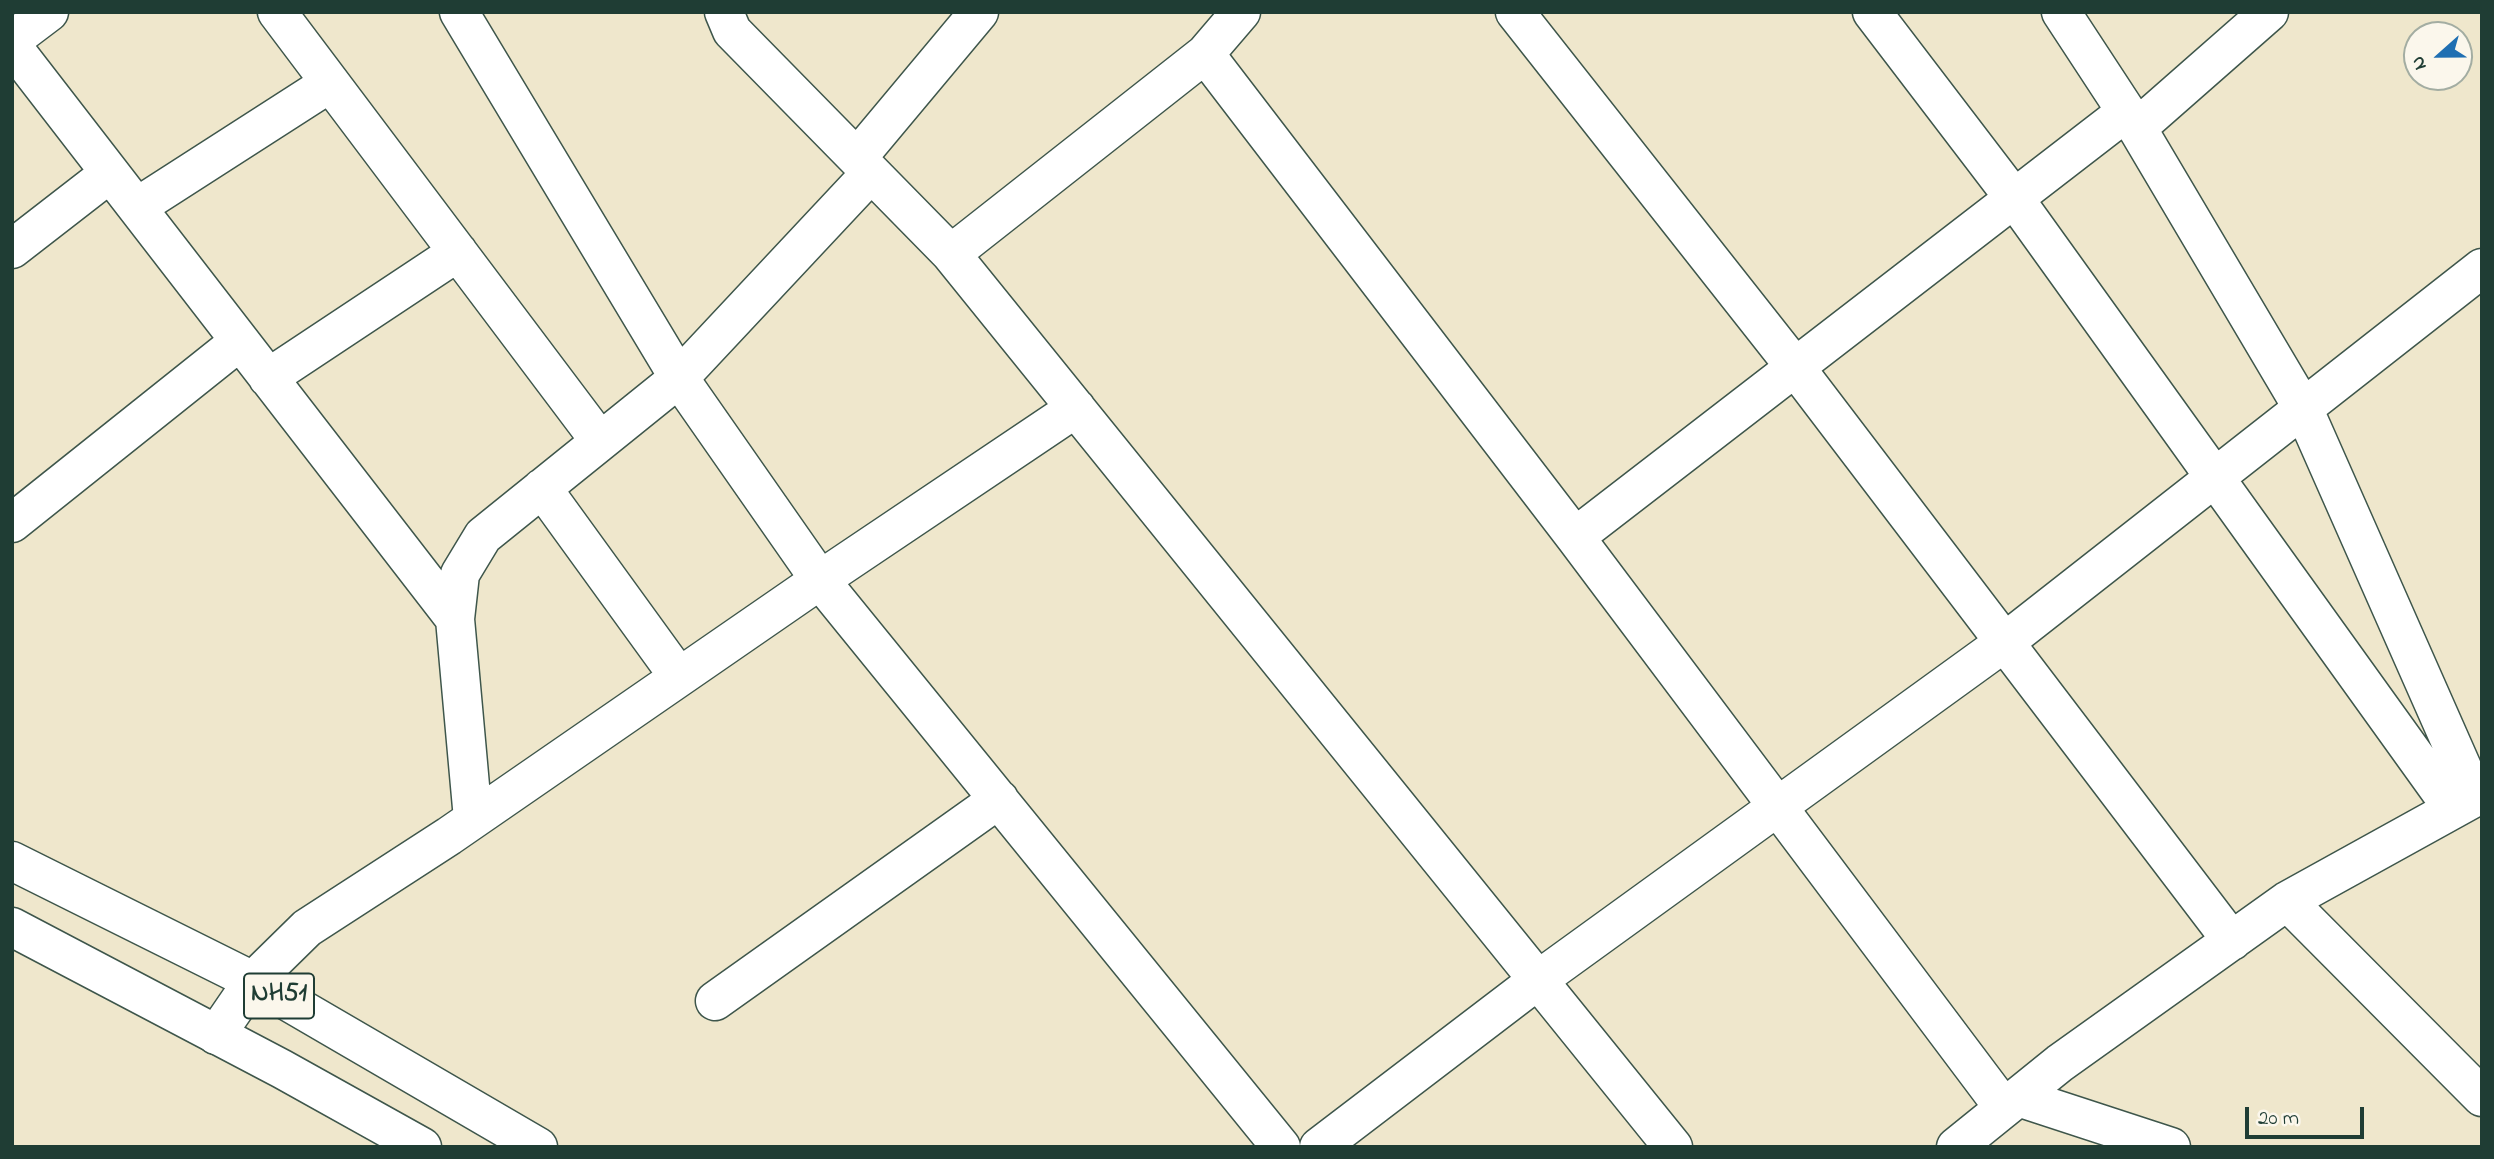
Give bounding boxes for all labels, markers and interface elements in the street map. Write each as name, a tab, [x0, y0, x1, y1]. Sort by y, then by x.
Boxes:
north arrow	[2403, 21, 2473, 91]
text: N	[2405, 52, 2435, 74]
road number: NH51	[244, 973, 314, 1018]
scale bar	[2249, 1092, 2368, 1136]
text: 20 m	[2258, 1104, 2299, 1134]

